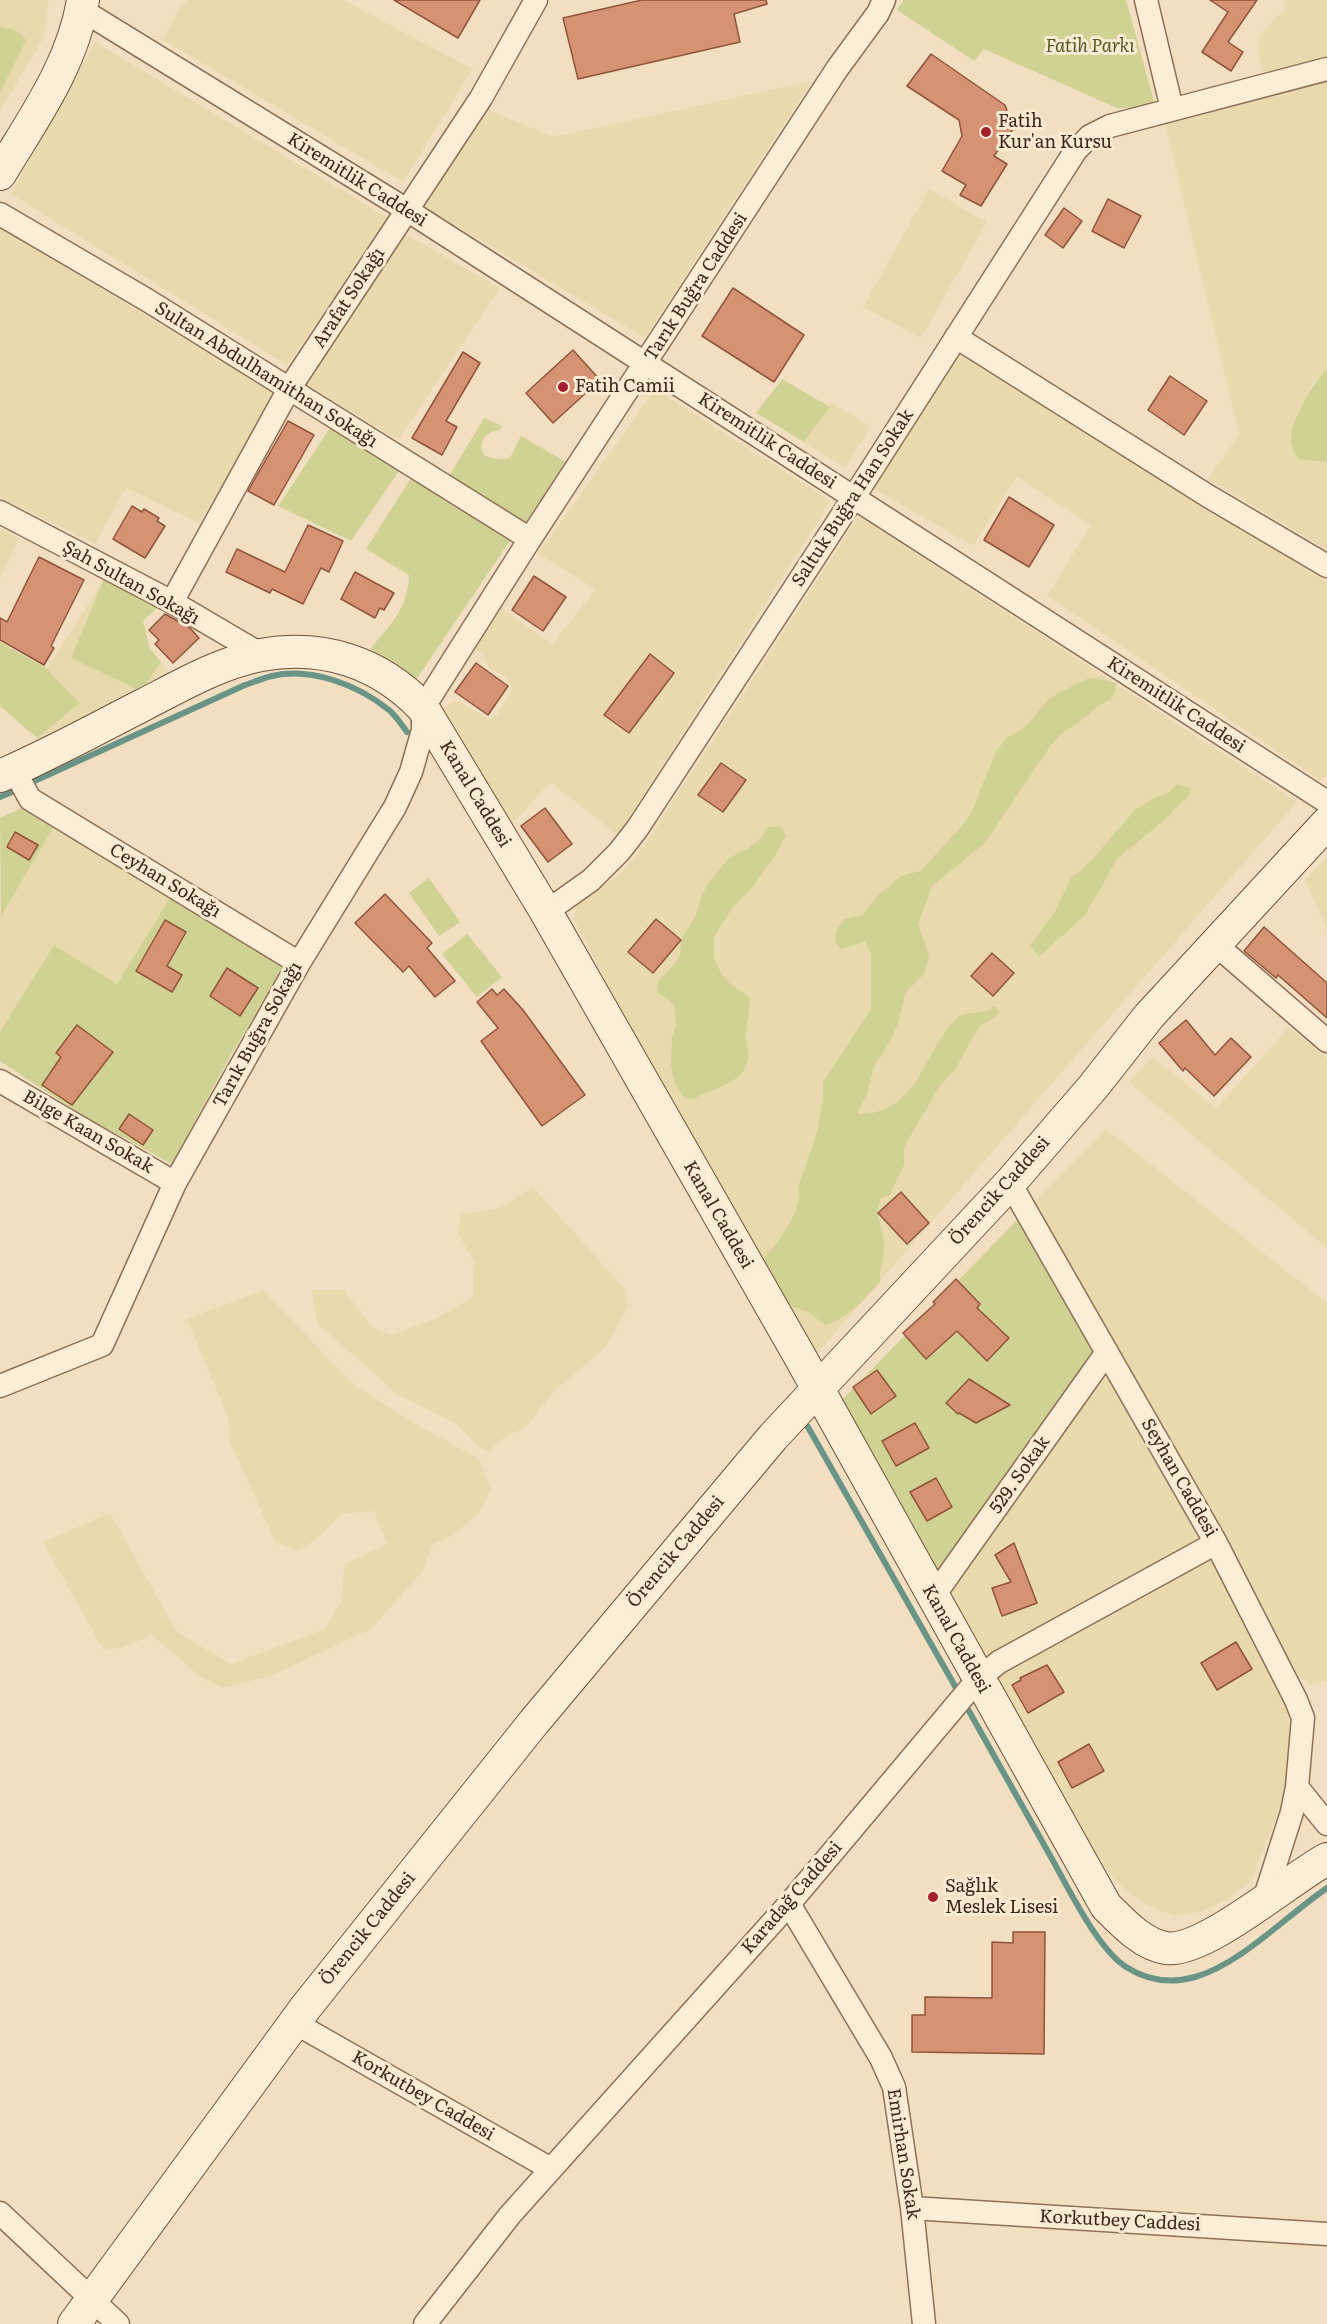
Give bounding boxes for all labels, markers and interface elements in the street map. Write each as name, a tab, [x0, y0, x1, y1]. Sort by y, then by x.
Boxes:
park label: Fatih Parkı	[1045, 36, 1135, 58]
place label: Fatih Kur'an Kursu	[998, 111, 1112, 154]
marker: Fatih Kur'an Kursu	[979, 125, 993, 139]
street label: Kiremitlik Caddesi	[283, 128, 431, 232]
street label: Tarık Buğra Caddesi	[640, 209, 752, 365]
street label: Arafat Sokağı	[308, 244, 390, 352]
street label: Sultan Abdulhamithan Sokağı	[151, 297, 381, 453]
place label: Fatih Camii	[575, 376, 675, 398]
marker: Fatih Camii	[556, 380, 570, 394]
street label: Kiremitlik Caddesi	[694, 388, 840, 494]
street label: Saltuk Buğra Han Sokak	[788, 405, 918, 591]
street label: Şah Sultan Sokağı	[59, 536, 203, 630]
street label: Kiremitlik Caddesi	[1103, 652, 1249, 758]
street label: Kanal Caddesi	[435, 737, 515, 851]
street label: Ceyhan Sokağı	[105, 839, 225, 923]
street label: Tarık Buğra Sokağı	[209, 958, 307, 1112]
street label: Bilge Kaan Sokak	[19, 1086, 157, 1178]
street label: Örencik Caddesi	[945, 1132, 1055, 1250]
street label: Kanal Caddesi	[678, 1157, 758, 1273]
street label: Seyhan Caddesi	[1136, 1415, 1222, 1541]
street label: 529. Sokak	[985, 1432, 1055, 1518]
street label: Örencik Caddesi	[623, 1492, 729, 1612]
street label: Kanal Caddesi	[917, 1581, 995, 1697]
street label: Karadağ Caddesi	[737, 1837, 847, 1959]
street label: Örencik Caddesi	[316, 1868, 420, 1990]
place label: Sağlık Meslek Lisesi	[945, 1876, 1058, 1918]
marker: Sağlık Meslek Lisesi	[926, 1890, 940, 1904]
street label: Korkutbey Caddesi	[348, 2046, 498, 2146]
street label: Emirhan Sokak	[882, 2087, 924, 2221]
street label: Korkutbey Caddesi	[1039, 2206, 1201, 2236]

